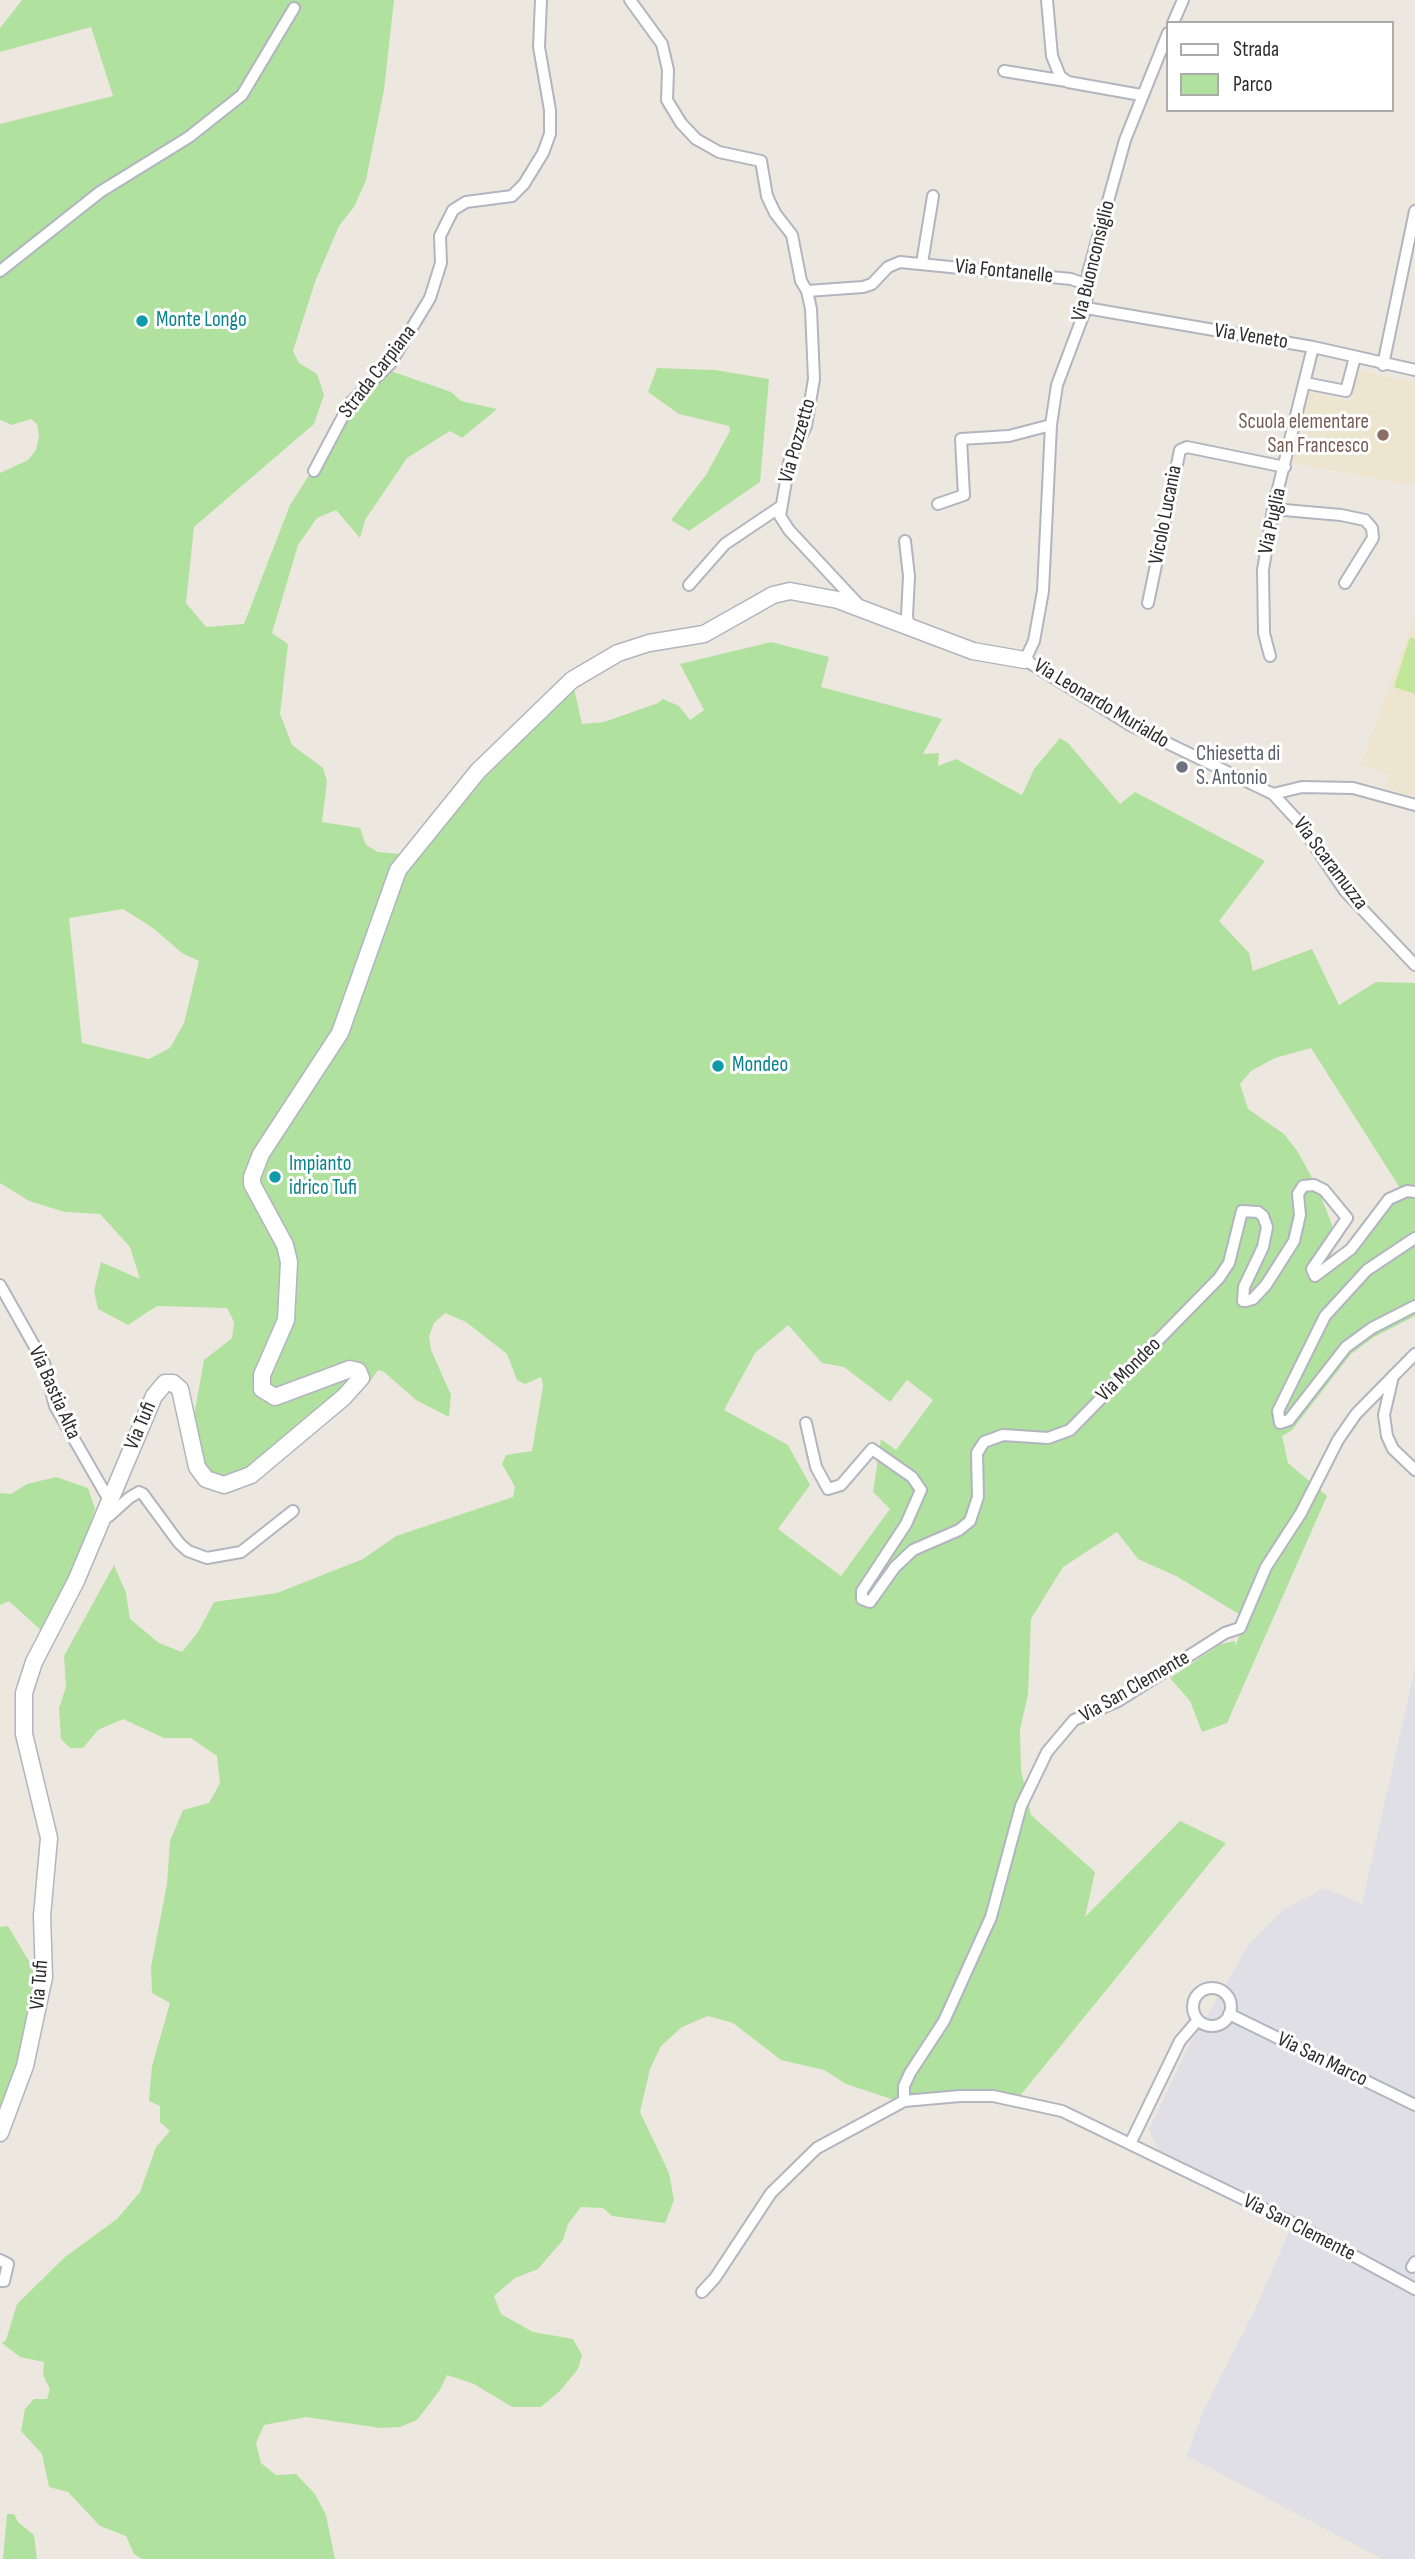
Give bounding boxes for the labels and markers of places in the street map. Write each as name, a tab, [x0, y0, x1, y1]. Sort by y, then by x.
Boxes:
place label: Monte Longo	[156, 308, 247, 334]
marker: Monte Longo	[134, 313, 150, 329]
place label: Scuola elementare San Francesco	[1238, 410, 1369, 460]
marker: Scuola elementare San Francesco	[1375, 427, 1391, 443]
place label: Chiesetta di S. Antonio	[1196, 742, 1280, 792]
marker: Chiesetta di S. Antonio	[1174, 759, 1190, 775]
place label: Mondeo	[732, 1053, 788, 1079]
marker: Mondeo	[710, 1058, 726, 1074]
place label: Impianto idrico Tufi	[289, 1152, 357, 1202]
marker: Impianto idrico Tufi	[267, 1169, 283, 1185]

